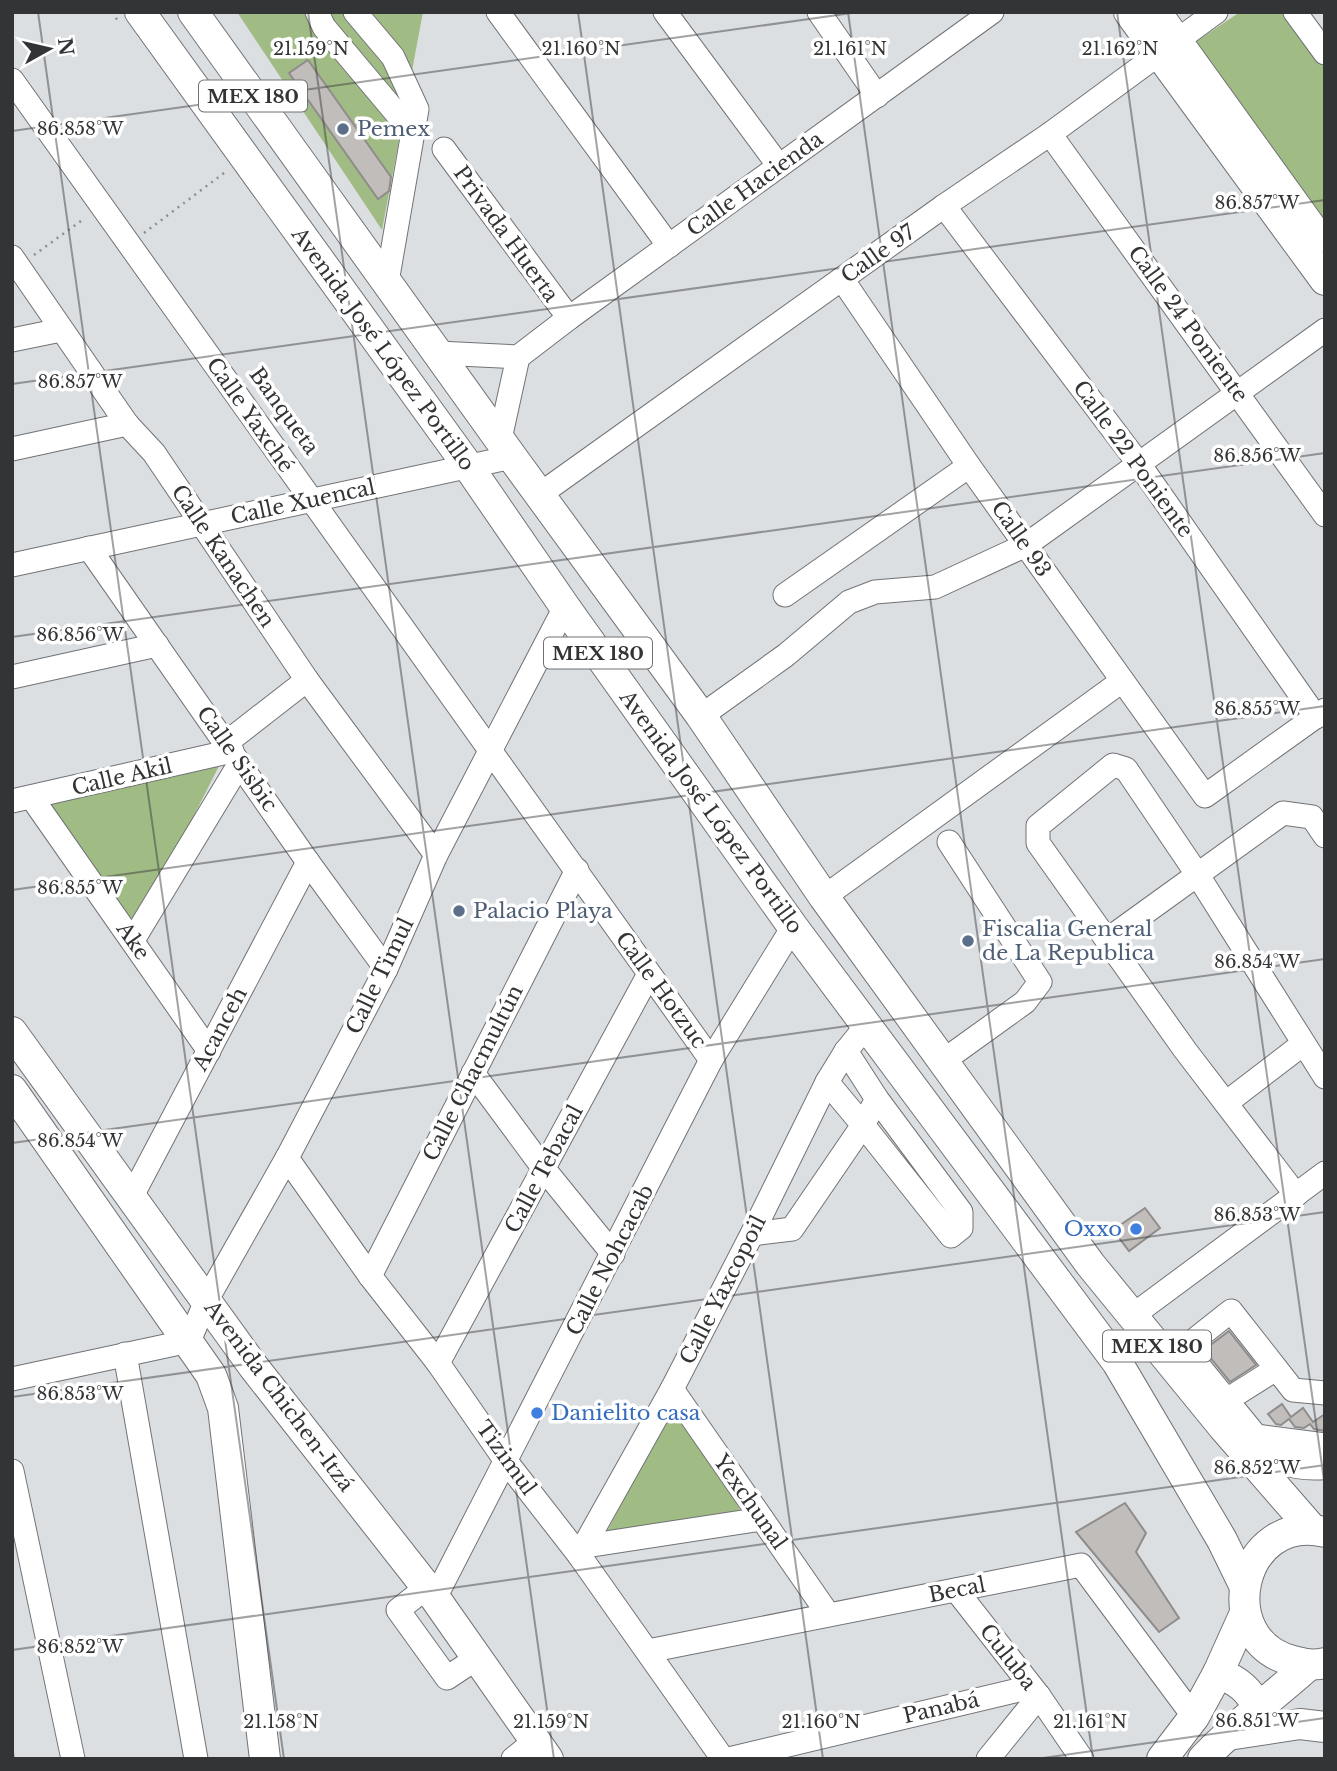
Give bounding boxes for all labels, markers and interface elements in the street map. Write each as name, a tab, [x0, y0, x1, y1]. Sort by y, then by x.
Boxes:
north arrow	[14, 14, 84, 84]
text: N	[53, 36, 78, 57]
text: 21.159°N	[273, 38, 349, 60]
text: 21.160°N	[542, 38, 620, 60]
text: 21.161°N	[813, 38, 887, 60]
text: 21.162°N	[1081, 38, 1159, 60]
road number: MEX 180	[199, 80, 307, 111]
place label: Pemex	[357, 116, 430, 142]
text: 86.858°W	[37, 118, 124, 140]
marker: Pemex	[335, 121, 351, 137]
street label: Calle Hacienda	[682, 126, 828, 242]
street label: Privada Huerta	[448, 161, 564, 307]
text: 86.857°W	[1215, 192, 1300, 214]
street label: Calle 97	[836, 219, 920, 289]
street label: Avenida José López Portillo	[285, 221, 480, 476]
street label: Calle 24 Poniente	[1123, 241, 1253, 407]
street label: Calle Yaxché	[201, 352, 299, 478]
street label: Banqueta	[244, 362, 325, 460]
text: 86.857°W	[38, 371, 123, 393]
street label: Calle 22 Poniente	[1067, 375, 1199, 543]
text: 86.856°W	[1213, 445, 1302, 467]
street label: Calle Xuencal	[228, 474, 378, 530]
street label: Calle Kanachen	[166, 480, 280, 632]
street label: Calle 93	[986, 496, 1056, 582]
text: 86.856°W	[36, 624, 125, 646]
road number: MEX 180	[544, 638, 652, 668]
street label: Avenida José López Portillo	[613, 684, 808, 939]
text: 86.855°W	[1214, 698, 1301, 720]
street label: Calle Sisbic	[191, 701, 283, 817]
street label: Calle Akil	[69, 753, 175, 801]
text: 86.855°W	[37, 877, 124, 899]
place label: Palacio Playa	[473, 898, 613, 924]
marker: Palacio Playa	[451, 903, 467, 919]
street label: Calle Timul	[341, 913, 419, 1038]
street label: Ake	[110, 916, 155, 965]
place label: Fiscalia General de La Republica	[982, 916, 1155, 966]
street label: Calle Hotzuc	[610, 927, 712, 1053]
marker: Fiscalia General de La Republica	[960, 933, 976, 949]
text: 86.854°W	[1214, 951, 1301, 973]
street label: Calle Chacmultún	[417, 981, 529, 1165]
street label: Acanceh	[187, 983, 253, 1076]
street label: Calle Tebacal	[499, 1100, 589, 1237]
text: 86.854°W	[37, 1130, 124, 1152]
street label: Calle Nohcacab	[561, 1180, 659, 1340]
text: 86.853°W	[1214, 1204, 1301, 1226]
street label: Calle Yaxcopoil	[674, 1211, 772, 1369]
place label: Oxxo	[1064, 1216, 1122, 1242]
marker: Oxxo	[1128, 1221, 1144, 1237]
street label: Avenida Chichen-Itzá	[198, 1295, 360, 1497]
road number: MEX 180	[1103, 1330, 1211, 1362]
text: 86.853°W	[37, 1383, 124, 1405]
place label: Danielito casa	[551, 1400, 701, 1426]
marker: Danielito casa	[529, 1405, 545, 1421]
street label: Tizimul	[470, 1416, 542, 1500]
street label: Yexchunal	[707, 1449, 792, 1555]
text: 86.852°W	[1214, 1457, 1301, 1479]
street label: Becal	[926, 1572, 988, 1608]
street label: Culuba	[974, 1619, 1042, 1696]
text: 86.852°W	[37, 1636, 124, 1658]
street label: Panabá	[900, 1687, 982, 1729]
text: 86.851°W	[1215, 1710, 1300, 1732]
text: 21.158°N	[243, 1711, 319, 1733]
text: 21.159°N	[513, 1711, 589, 1733]
text: 21.160°N	[782, 1711, 860, 1733]
text: 21.161°N	[1053, 1711, 1127, 1733]

